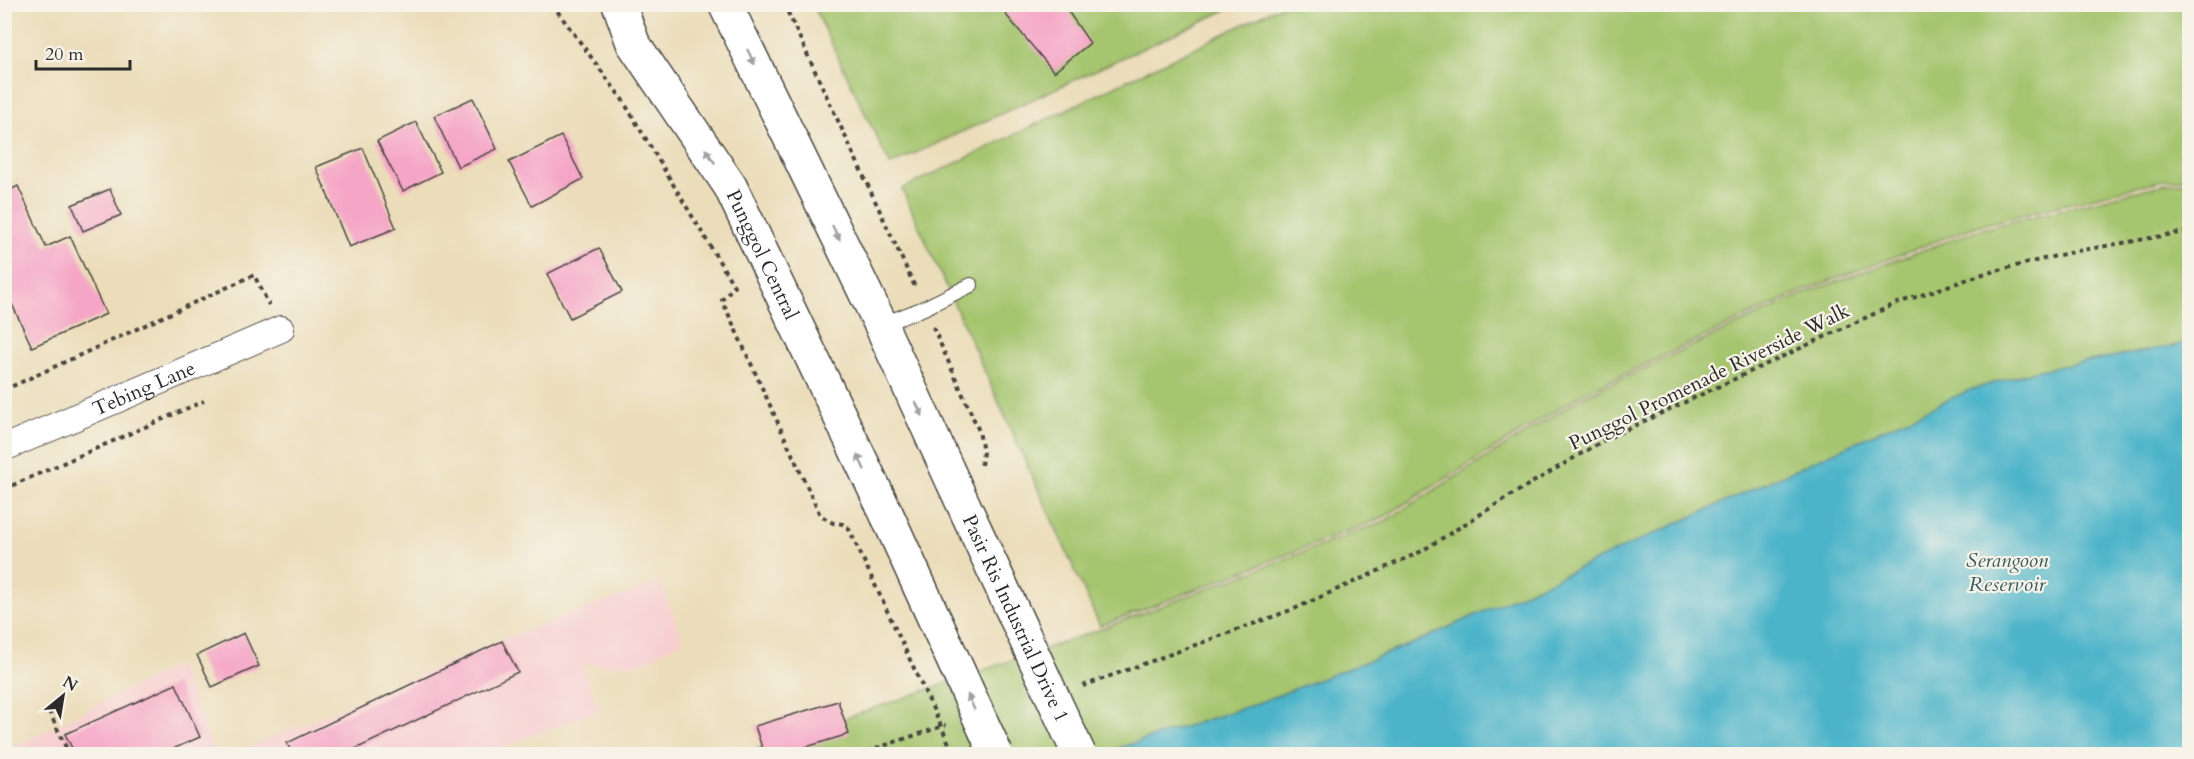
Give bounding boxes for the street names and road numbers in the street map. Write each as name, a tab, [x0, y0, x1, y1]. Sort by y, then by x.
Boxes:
street label: Punggol Central	[720, 185, 805, 324]
street label: Punggol Promenade Riverside Walk	[1564, 297, 1854, 457]
street label: Tebing Lane	[88, 354, 199, 422]
street label: Pasir Ris Industrial Drive 1	[956, 510, 1076, 726]

